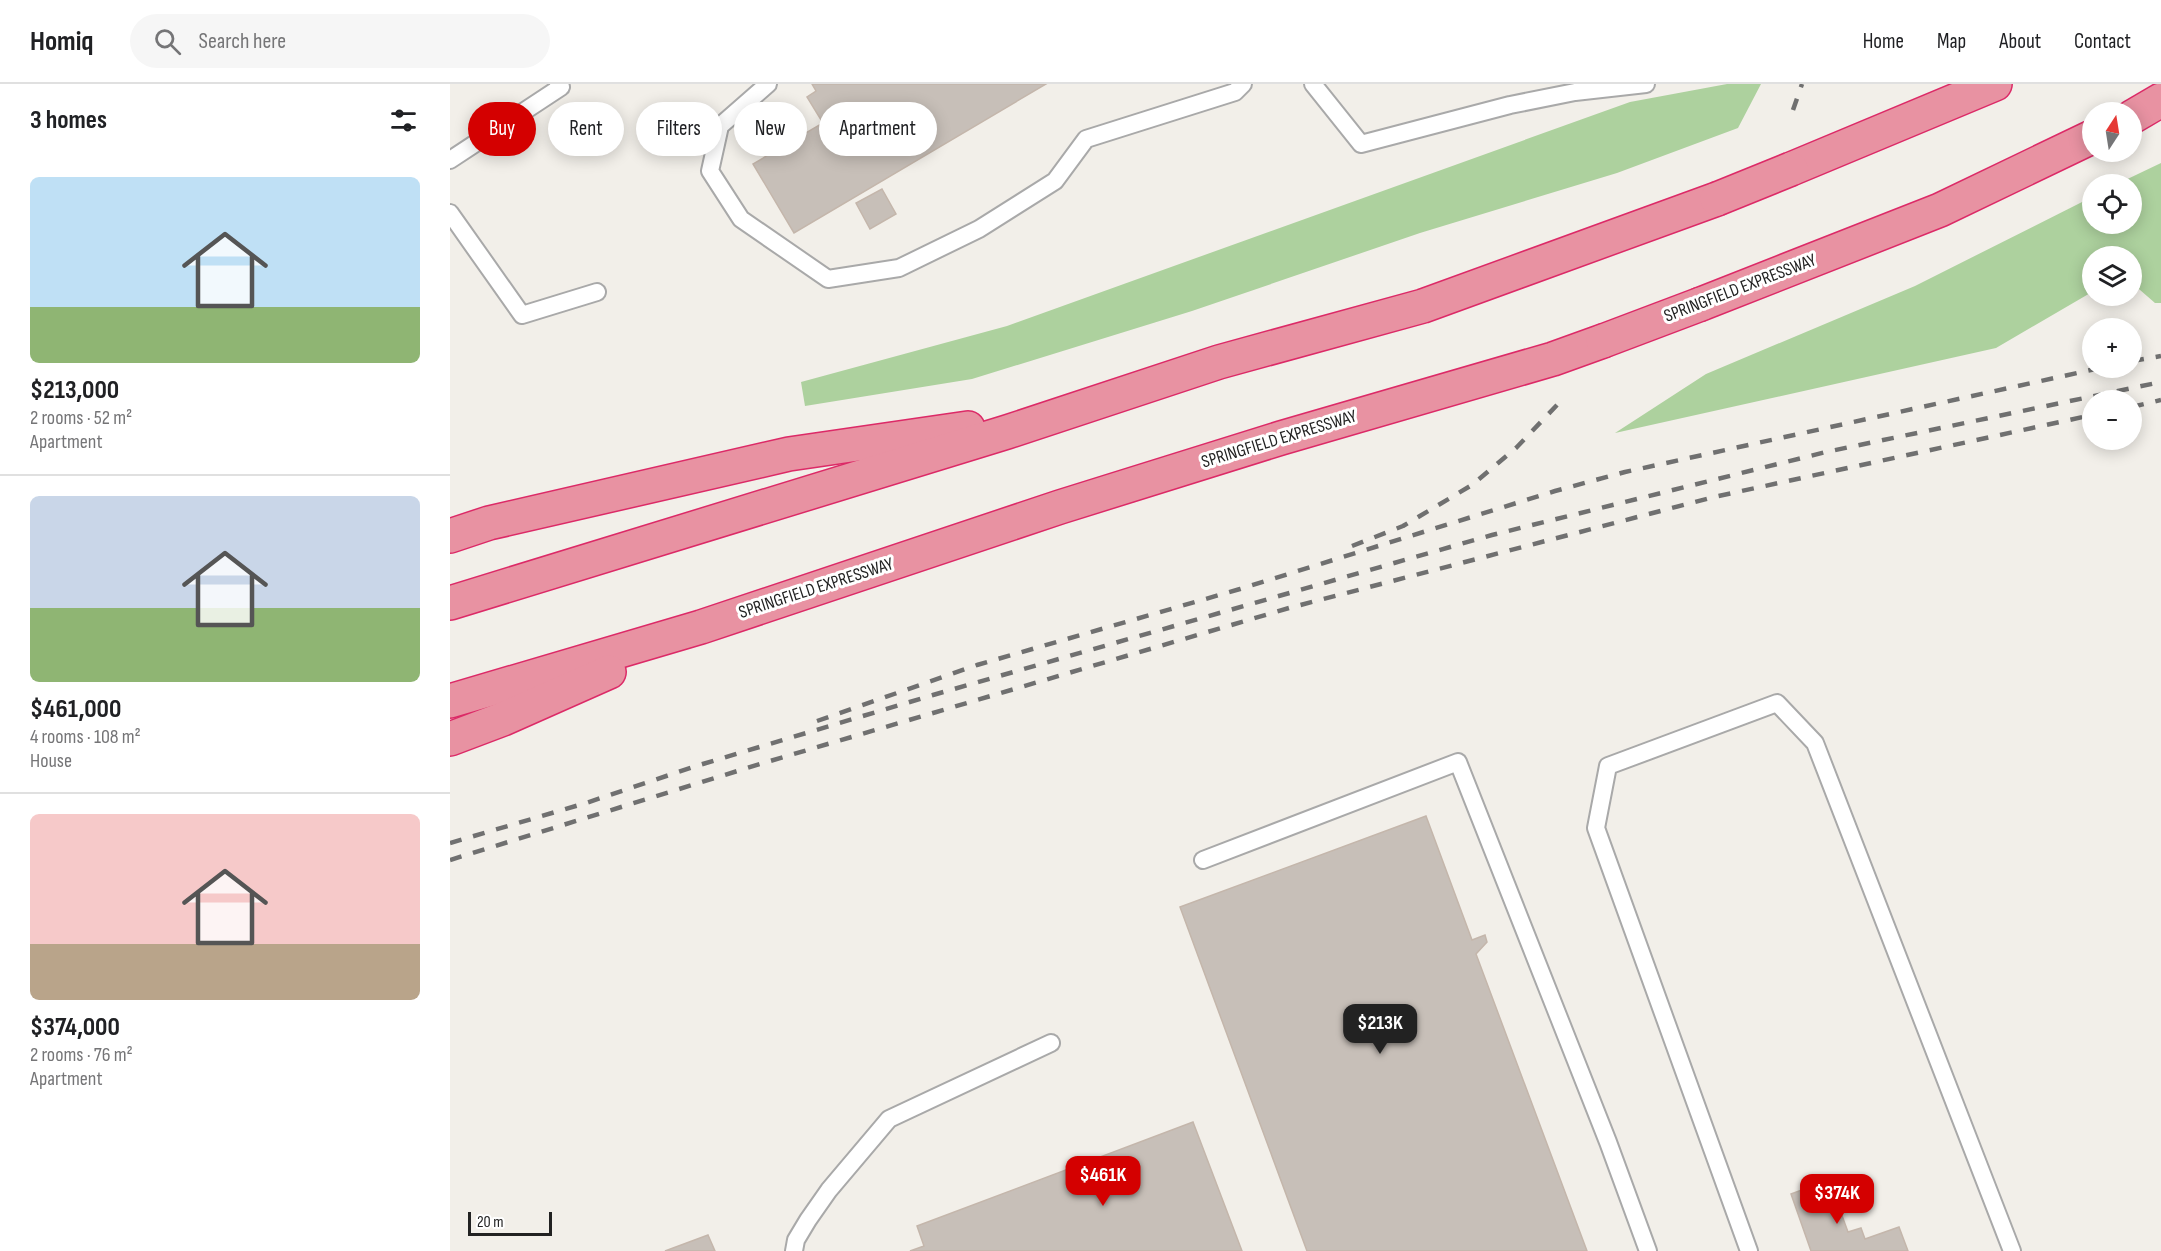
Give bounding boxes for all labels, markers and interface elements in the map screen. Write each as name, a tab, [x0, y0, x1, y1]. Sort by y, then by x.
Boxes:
search box	[130, 14, 550, 68]
text: Homiq	[30, 25, 94, 58]
icon: search	[151, 25, 184, 58]
text: Search here	[199, 28, 286, 55]
text: Home	[1863, 29, 1904, 54]
text: Map	[1937, 29, 1966, 54]
text: About	[1999, 29, 2041, 54]
text: Contact	[2074, 29, 2131, 54]
chip: Buy	[468, 102, 536, 156]
chip: Rent	[548, 102, 624, 156]
chip: Filters	[636, 102, 722, 156]
chip: New	[734, 102, 807, 156]
chip: Apartment	[819, 102, 937, 156]
north arrow	[2082, 102, 2142, 162]
map controls	[2082, 102, 2142, 450]
icon: filters	[387, 104, 420, 137]
text: 3 homes	[30, 105, 107, 136]
button: locate	[2082, 174, 2142, 234]
icon: home	[171, 216, 279, 324]
button: layers	[2082, 246, 2142, 306]
street label: SPRINGFIELD EXPRESSWAY	[1661, 249, 1819, 327]
button: +	[2082, 318, 2142, 378]
text: $213,000	[30, 375, 119, 406]
button: −	[2082, 390, 2142, 450]
street label: SPRINGFIELD EXPRESSWAY	[1199, 405, 1360, 473]
text: 2 rooms · 52 m²	[30, 406, 132, 430]
text: Apartment	[30, 430, 103, 454]
icon: home	[171, 535, 279, 643]
street label: SPRINGFIELD EXPRESSWAY	[736, 553, 896, 623]
text: $461,000	[30, 694, 121, 725]
text: 4 rooms · 108 m²	[30, 725, 141, 749]
text: House	[30, 749, 72, 773]
icon: home	[171, 853, 279, 961]
pin: $213K	[1338, 1004, 1422, 1055]
text: $213K	[1357, 1011, 1403, 1035]
text: $374,000	[30, 1012, 120, 1043]
text: 2 rooms · 76 m²	[30, 1043, 133, 1067]
text: Apartment	[30, 1067, 103, 1091]
pin: $461K	[1061, 1156, 1145, 1207]
text: $461K	[1080, 1163, 1126, 1187]
pin: $374K	[1795, 1174, 1879, 1225]
text: $374K	[1814, 1181, 1860, 1205]
scale bar	[468, 1209, 552, 1236]
text: 20 m	[477, 1213, 504, 1232]

